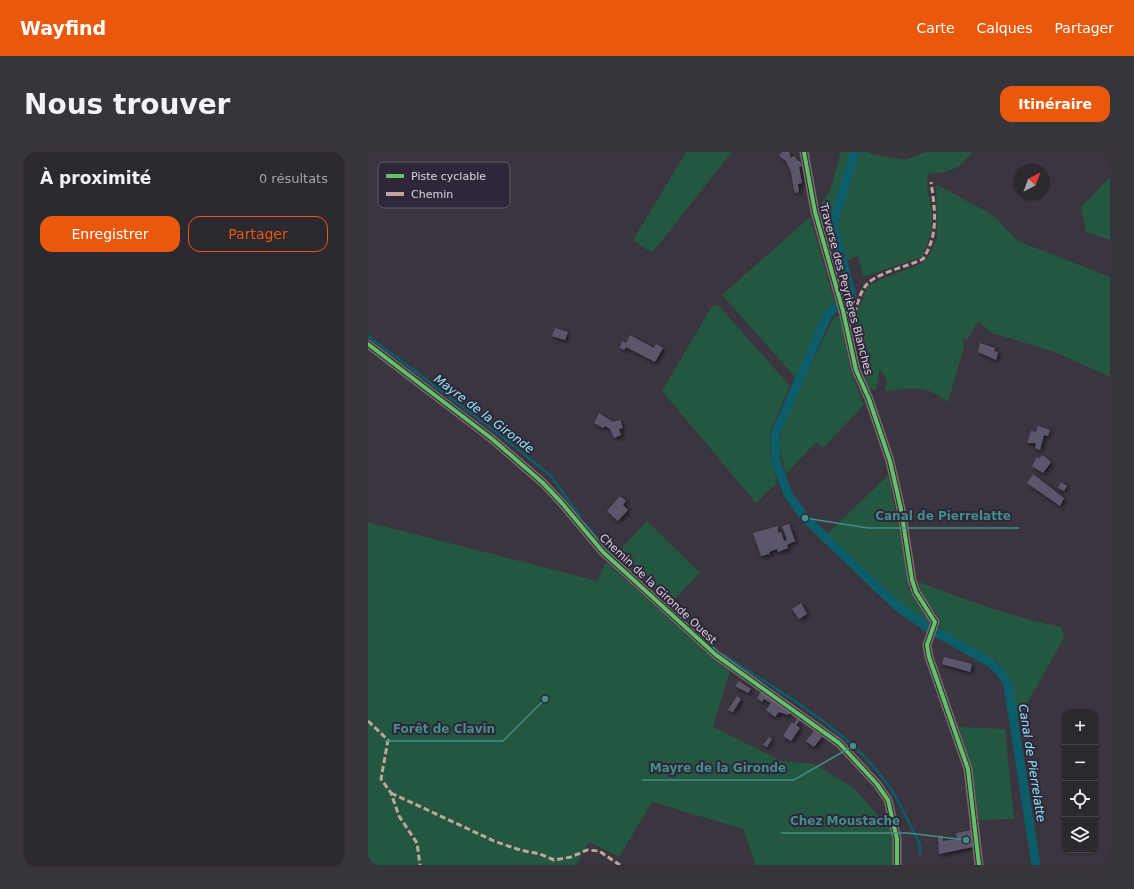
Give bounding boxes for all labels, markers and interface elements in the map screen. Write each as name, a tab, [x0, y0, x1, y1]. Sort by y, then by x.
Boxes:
text: Wayfind	[20, 17, 106, 39]
text: Carte	[916, 20, 955, 36]
text: Calques	[977, 20, 1033, 36]
text: Partager	[1055, 20, 1114, 36]
button: Itinéraire	[1000, 86, 1110, 122]
text: Nous trouver	[24, 88, 230, 121]
legend	[378, 162, 510, 208]
north arrow	[1014, 164, 1050, 200]
text: À proximité	[40, 168, 151, 188]
text: Piste cyclable	[411, 170, 486, 183]
text: 0 résultats	[259, 171, 328, 186]
text: Chemin	[411, 188, 453, 201]
street label: Traverse des Peyrières Blanches	[817, 201, 875, 376]
button: Enregistrer	[40, 216, 180, 252]
button: Partager	[188, 216, 328, 252]
water label: Mayre de la Gironde	[431, 372, 537, 456]
callout: Canal de Pierrelatte	[868, 504, 1019, 528]
text: Canal de Pierrelatte	[875, 509, 1011, 523]
street label: Chemin de la Gironde Ouest	[597, 531, 720, 647]
water label: Canal de Pierrelatte	[1016, 703, 1048, 823]
map controls	[1062, 709, 1098, 853]
button: +	[1062, 709, 1098, 745]
callout: Forêt de Clavin	[385, 717, 503, 741]
text: Forêt de Clavin	[393, 722, 495, 736]
button: −	[1062, 745, 1098, 781]
callout: Mayre de la Gironde	[642, 756, 794, 780]
text: Mayre de la Gironde	[650, 761, 786, 775]
button: locate	[1062, 781, 1098, 817]
callout: Chez Moustache	[781, 809, 908, 833]
text: Chez Moustache	[790, 814, 900, 828]
button: layers	[1062, 817, 1098, 853]

